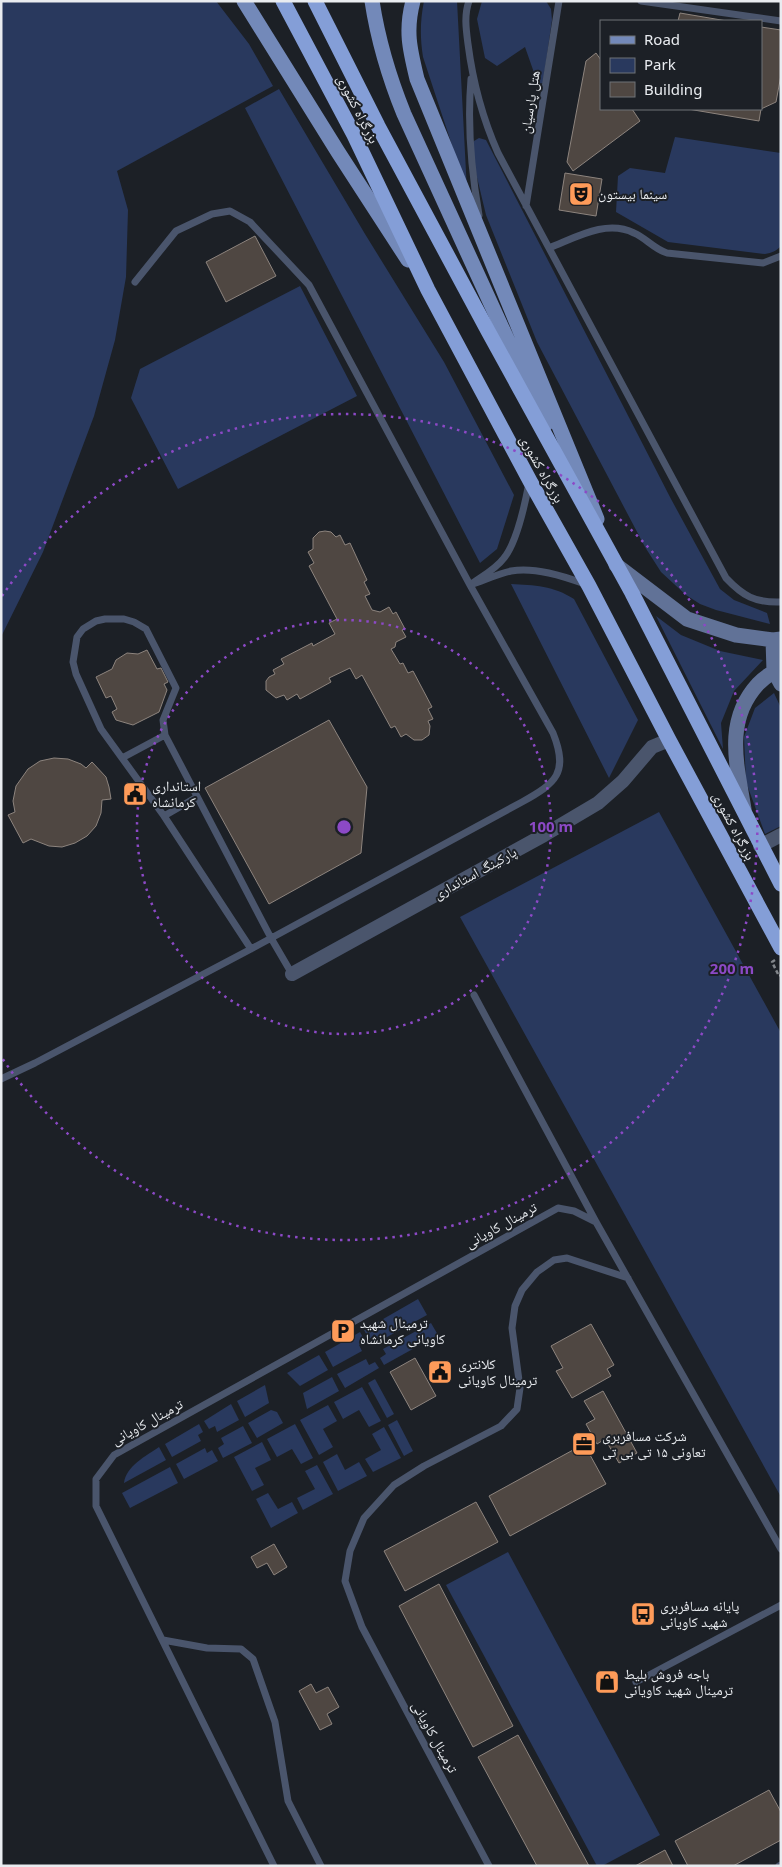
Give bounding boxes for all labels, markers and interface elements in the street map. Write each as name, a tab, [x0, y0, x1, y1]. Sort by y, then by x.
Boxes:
legend	[600, 20, 762, 110]
text: Road	[644, 29, 680, 49]
text: Park	[644, 54, 676, 74]
street label: هتل پارسیان	[515, 69, 544, 135]
street label: بزرگراه کشوری	[333, 71, 384, 147]
text: Building	[644, 79, 702, 99]
theatre icon: سینما بیستون	[568, 181, 594, 207]
place label: سینما بیستون	[598, 184, 667, 203]
street label: بزرگراه کشوری	[516, 431, 569, 506]
place label: استانداری کرمانشاه	[152, 776, 201, 811]
public building icon: استانداری کرمانشاه	[122, 781, 148, 807]
street label: بزرگراه کشوری	[709, 788, 760, 863]
text: 100 m	[529, 816, 573, 836]
centre of rings	[335, 818, 353, 836]
street label: پارکینگ استانداری	[430, 842, 520, 903]
text: 200 m	[710, 958, 754, 978]
street label: ترمینال کاویانی	[462, 1197, 540, 1252]
place label: ترمینال شهید کاویانی کرمانشاه	[360, 1313, 445, 1348]
parking icon: ترمینال شهید کاویانی کرمانشاه	[330, 1318, 356, 1344]
place label: کلانتری ترمینال کاویانی	[458, 1354, 537, 1389]
public building icon: کلانتری ترمینال کاویانی	[427, 1359, 453, 1385]
street label: ترمینال کاویانی	[108, 1394, 186, 1449]
place label: شرکت مسافربری تعاونی ۱۵ تی بی تی	[602, 1426, 706, 1461]
office icon: شرکت مسافربری تعاونی ۱۵ تی بی تی	[571, 1431, 597, 1457]
place label: پايانه مسافربری شهید کاویانی	[660, 1596, 740, 1631]
bus stop icon: پايانه مسافربری شهید کاویانی	[630, 1601, 656, 1627]
place label: باجه فروش بلیط ترمینال شهید کاویانی	[624, 1664, 733, 1699]
shop icon: باجه فروش بلیط ترمینال شهید کاویانی	[594, 1669, 620, 1695]
street label: ترمینال کاویانی	[408, 1698, 463, 1776]

